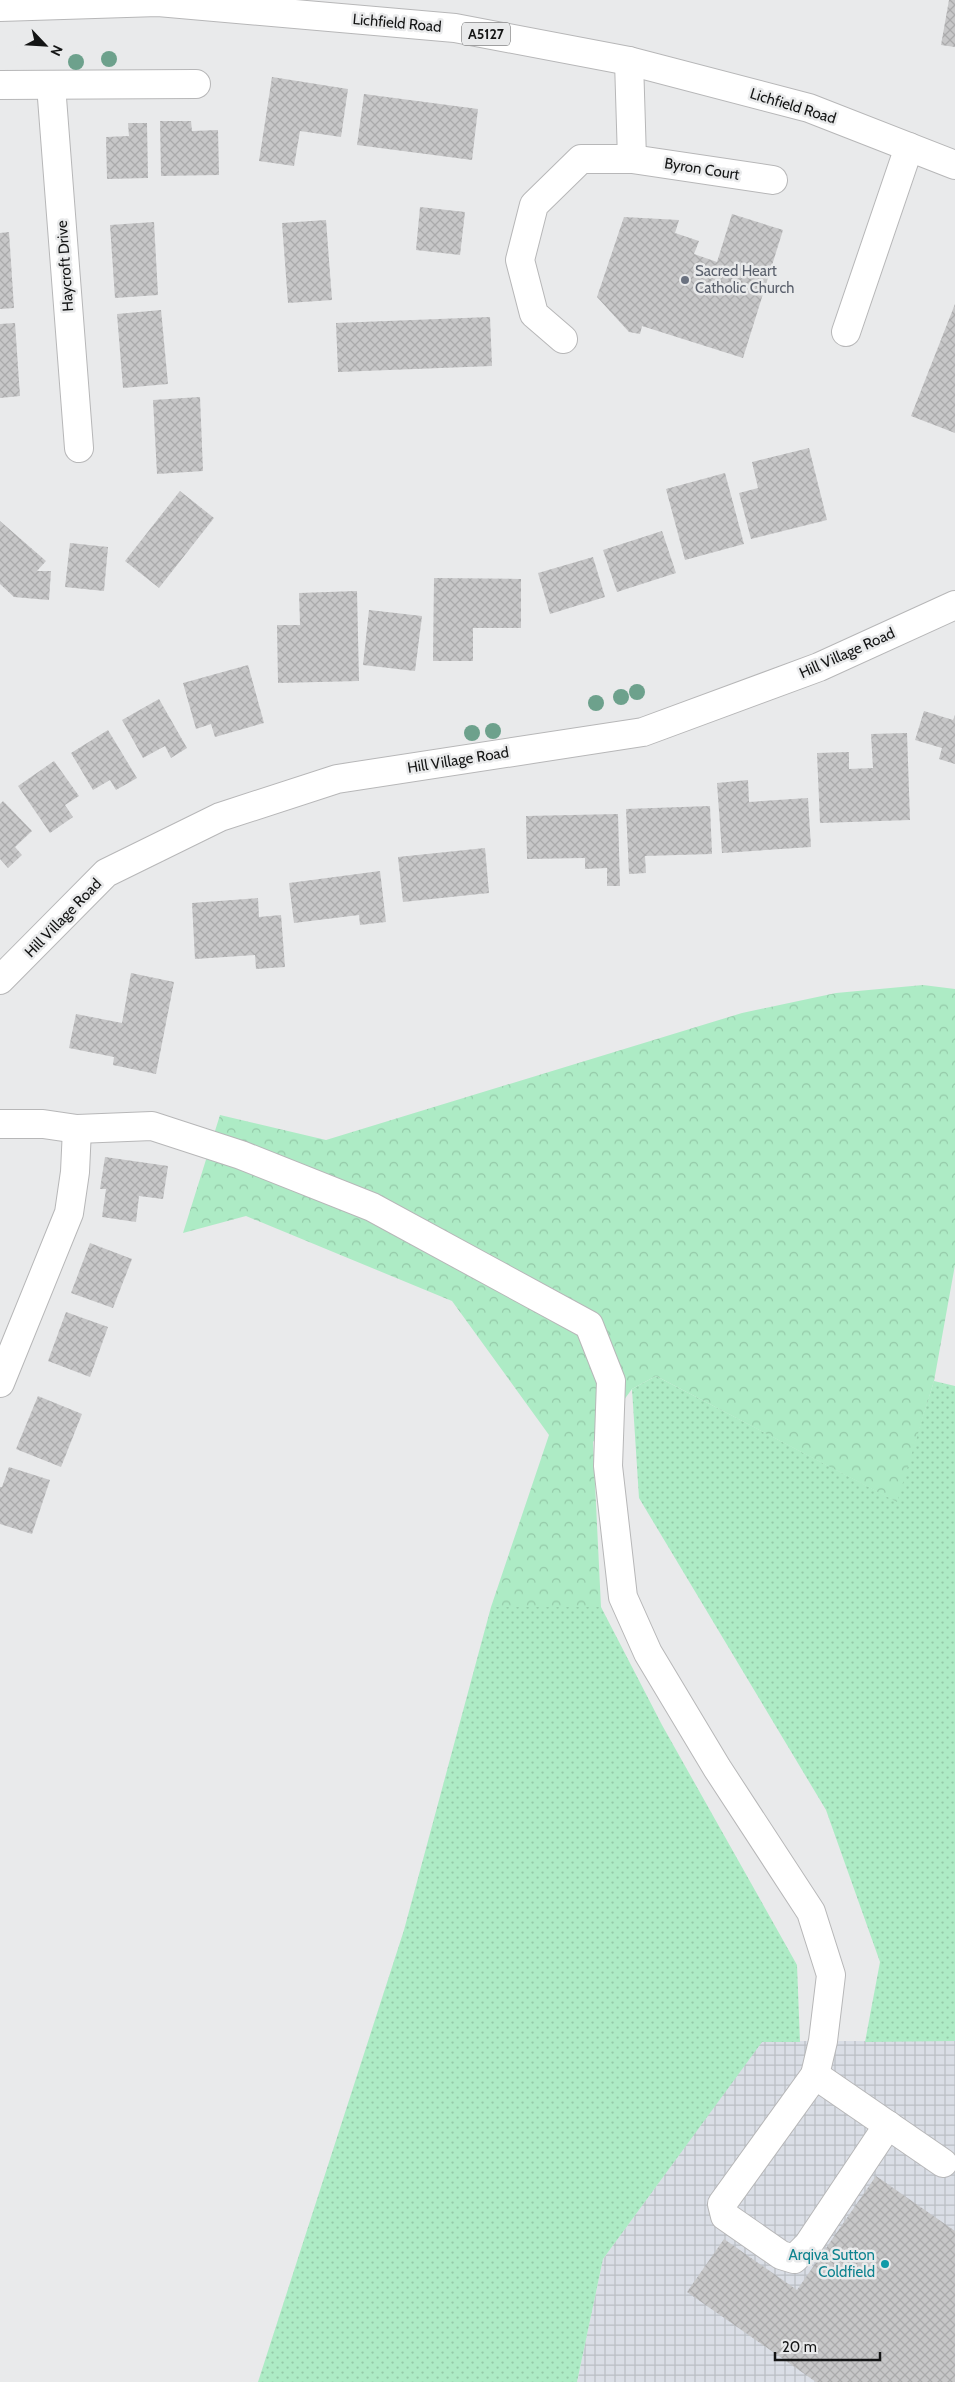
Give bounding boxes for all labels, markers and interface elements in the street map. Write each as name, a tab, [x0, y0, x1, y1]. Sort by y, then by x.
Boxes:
street label: Lichfield Road	[352, 10, 442, 36]
north arrow	[20, 20, 70, 70]
road number: A5127	[462, 22, 510, 46]
text: N	[47, 42, 67, 59]
street label: Lichfield Road	[748, 84, 838, 128]
street label: Byron Court	[663, 154, 741, 184]
street label: Haycroft Drive	[53, 220, 77, 312]
place label: Sacred Heart Catholic Church	[695, 262, 794, 297]
marker: Sacred Heart Catholic Church	[679, 274, 691, 286]
street label: Hill Village Road	[797, 624, 897, 682]
street label: Hill Village Road	[406, 743, 510, 777]
street label: Hill Village Road	[21, 875, 105, 961]
place label: Arqiva Sutton Coldfield	[789, 2246, 875, 2281]
marker: Arqiva Sutton Coldfield	[879, 2258, 891, 2270]
scale bar	[775, 2330, 880, 2362]
text: 20 m	[782, 2338, 817, 2356]

